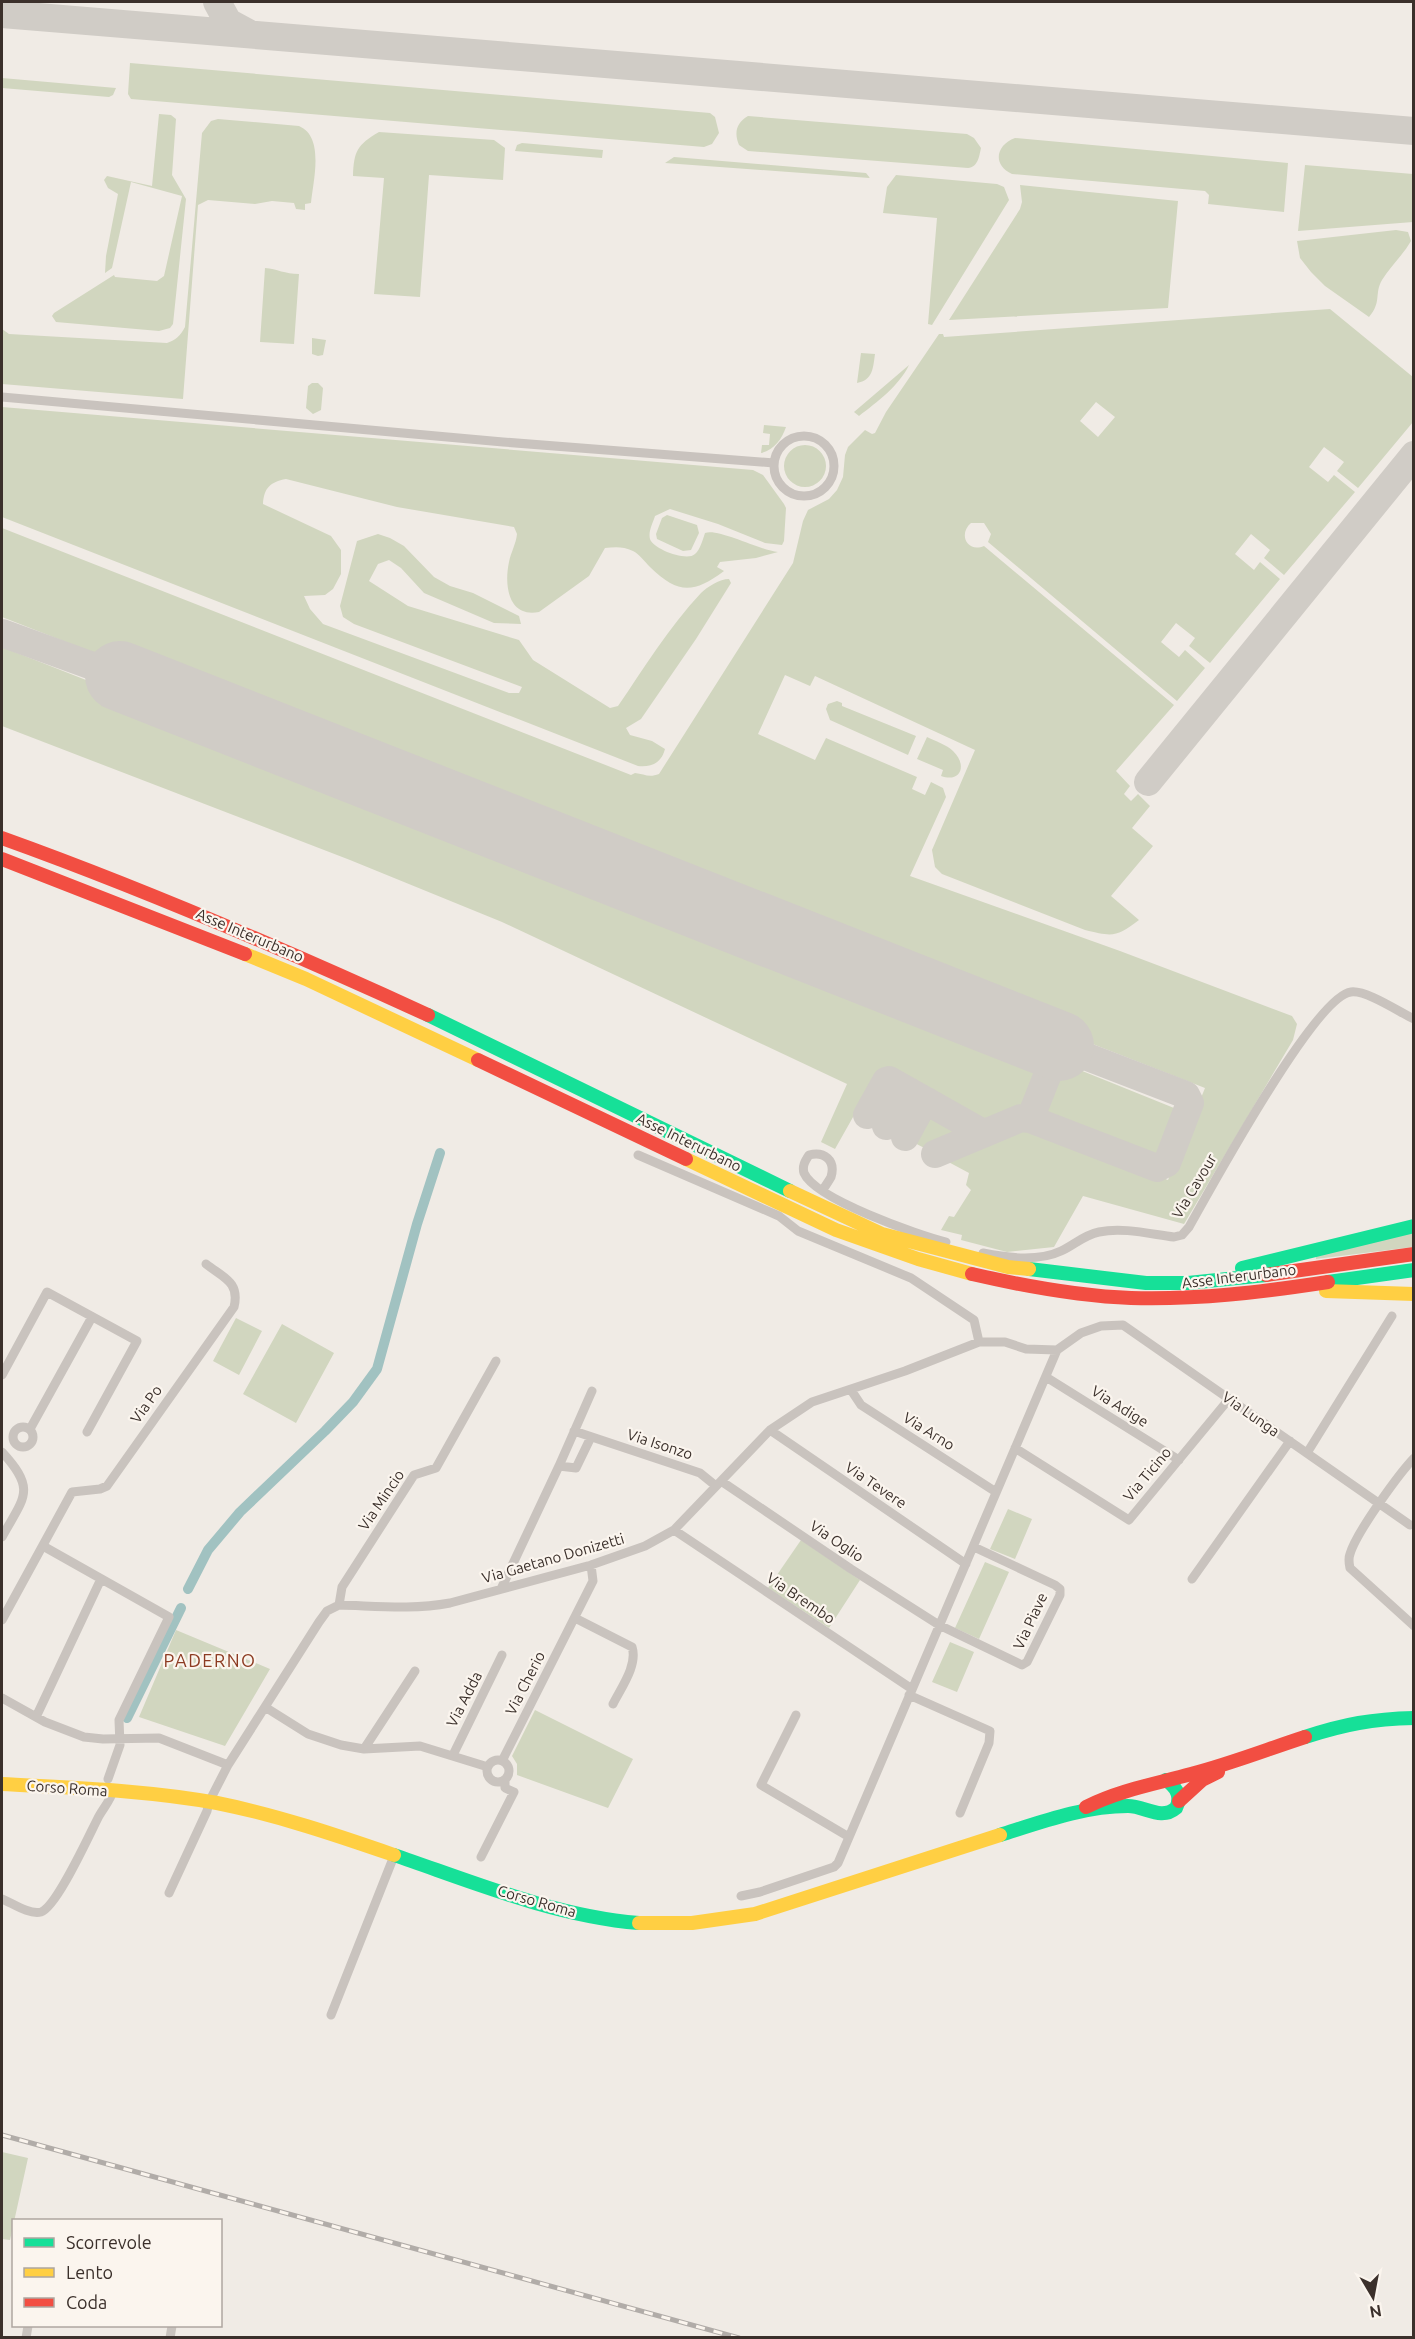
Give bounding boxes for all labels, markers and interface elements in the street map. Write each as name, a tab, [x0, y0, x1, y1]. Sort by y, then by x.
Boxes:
street label: Asse Interurbano	[194, 905, 306, 965]
street label: Asse Interurbano	[634, 1109, 744, 1175]
street label: Via Cavour	[1168, 1150, 1220, 1221]
street label: Asse Interurbano	[1181, 1261, 1297, 1291]
street label: Via Po	[127, 1382, 165, 1426]
street label: Via Adige	[1088, 1382, 1152, 1430]
street label: Via Lunga	[1219, 1388, 1283, 1440]
street label: Via Arno	[900, 1409, 958, 1453]
street label: Via Isonzo	[625, 1425, 695, 1463]
street label: Via Ticino	[1120, 1444, 1174, 1504]
street label: Via Tevere	[842, 1458, 910, 1512]
street label: Via Mincio	[355, 1466, 407, 1534]
street label: Via Oglio	[807, 1517, 867, 1565]
street label: Via Gaetano Donizetti	[480, 1530, 626, 1586]
street label: Via Brembo	[764, 1569, 838, 1627]
street label: Via Piave	[1009, 1590, 1051, 1652]
street label: Via Cherio	[502, 1648, 548, 1718]
district label: PADERNO	[163, 1650, 257, 1670]
street label: Via Adda	[443, 1669, 485, 1729]
street label: Corso Roma	[26, 1777, 108, 1799]
street label: Corso Roma	[496, 1882, 578, 1920]
legend	[12, 2219, 222, 2327]
text: Scorrevole	[66, 2232, 152, 2252]
text: Lento	[66, 2262, 113, 2282]
north arrow	[1343, 2267, 1403, 2327]
text: Coda	[66, 2292, 107, 2312]
text: N	[1368, 2302, 1383, 2322]

